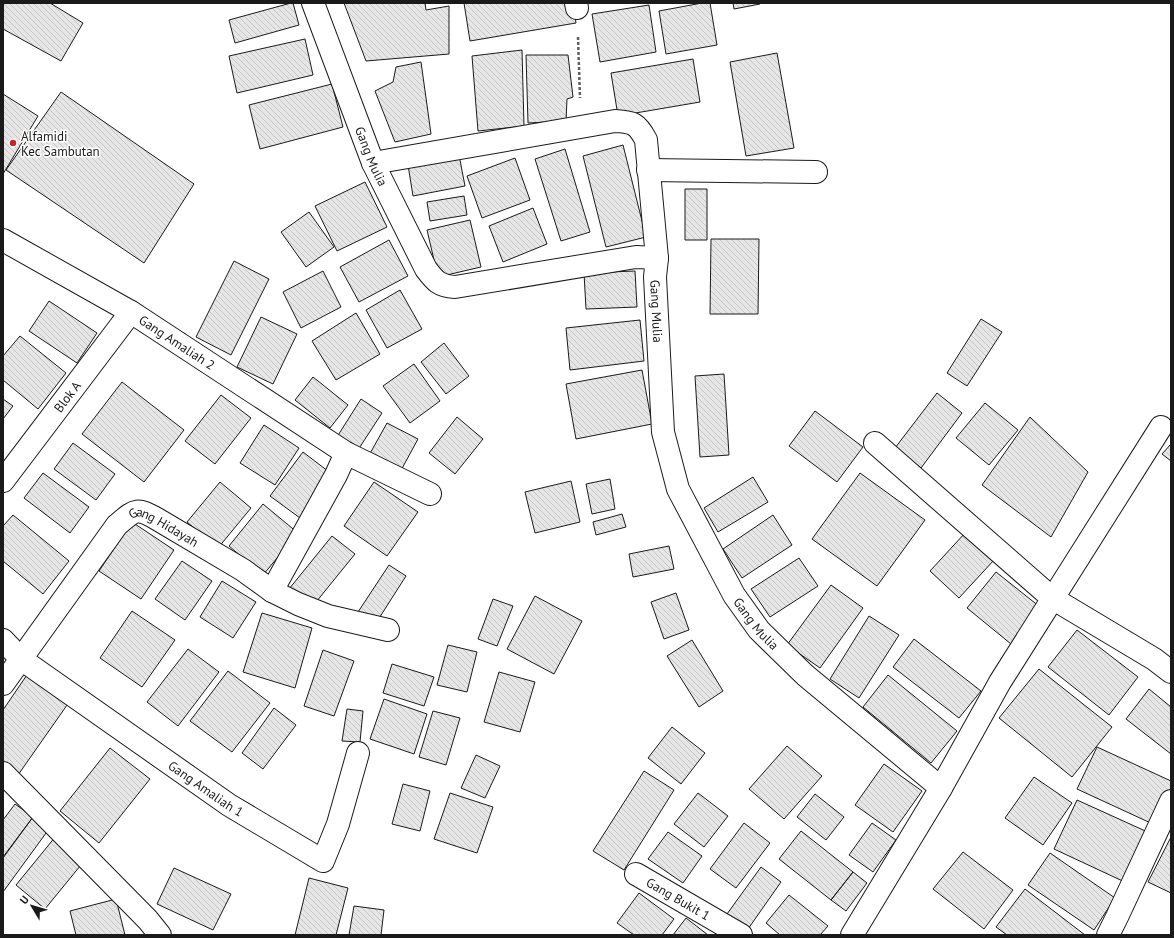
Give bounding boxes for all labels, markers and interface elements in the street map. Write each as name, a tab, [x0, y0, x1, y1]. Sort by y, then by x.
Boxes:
street label: Gang Mulia	[351, 124, 391, 189]
place label: Alfamidi Kec Sambutan	[21, 128, 100, 160]
marker: Alfamidi Kec Sambutan	[8, 138, 18, 148]
street label: Gang Mulia	[646, 279, 666, 343]
street label: Gang Amaliah 2	[136, 312, 218, 374]
street label: Blok A	[50, 377, 85, 416]
street label: Gang Hidayah	[126, 503, 202, 551]
street label: Gang Mulia	[729, 594, 782, 654]
street label: Gang Amaliah 1	[165, 757, 246, 821]
street label: Gang Bukit 1	[643, 874, 713, 924]
north arrow	[12, 886, 52, 926]
text: U	[16, 893, 32, 907]

